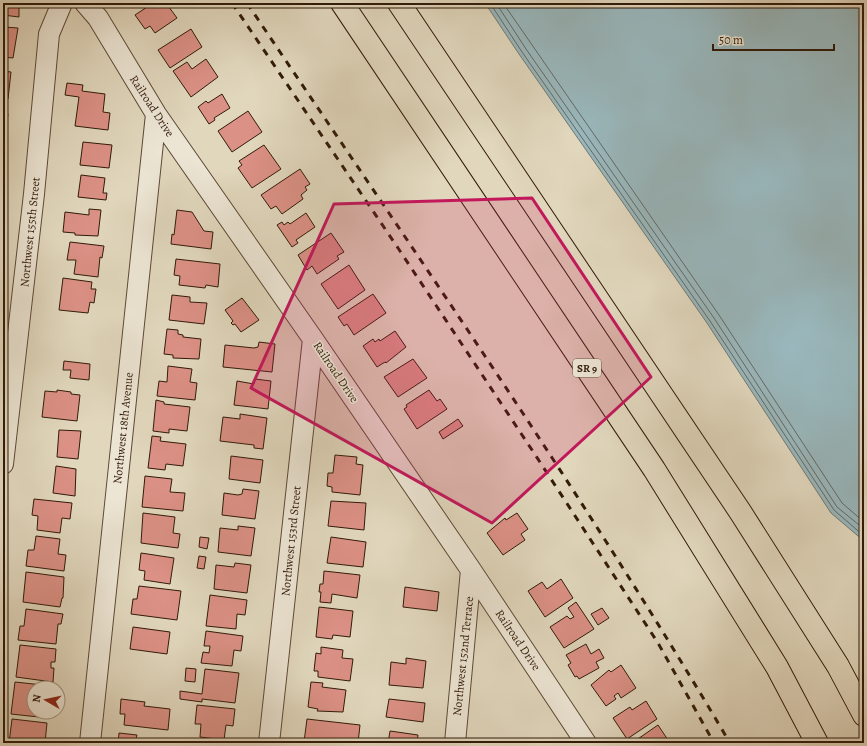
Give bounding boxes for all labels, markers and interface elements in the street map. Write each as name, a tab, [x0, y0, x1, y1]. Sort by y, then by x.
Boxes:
scale bar	[713, 26, 834, 52]
text: 50 m	[719, 32, 743, 48]
street label: Railroad Drive	[126, 72, 178, 140]
street label: Northwest 155th Street	[16, 176, 44, 288]
street label: Railroad Drive	[310, 338, 362, 406]
road number: SR 9	[573, 359, 601, 377]
street label: Northwest 18th Avenue	[109, 371, 137, 485]
street label: Northwest 153rd Street	[277, 485, 305, 597]
street label: Northwest 152nd Terrace	[449, 595, 477, 717]
street label: Railroad Drive	[492, 606, 544, 674]
north arrow	[26, 680, 66, 720]
text: N	[29, 693, 45, 704]

